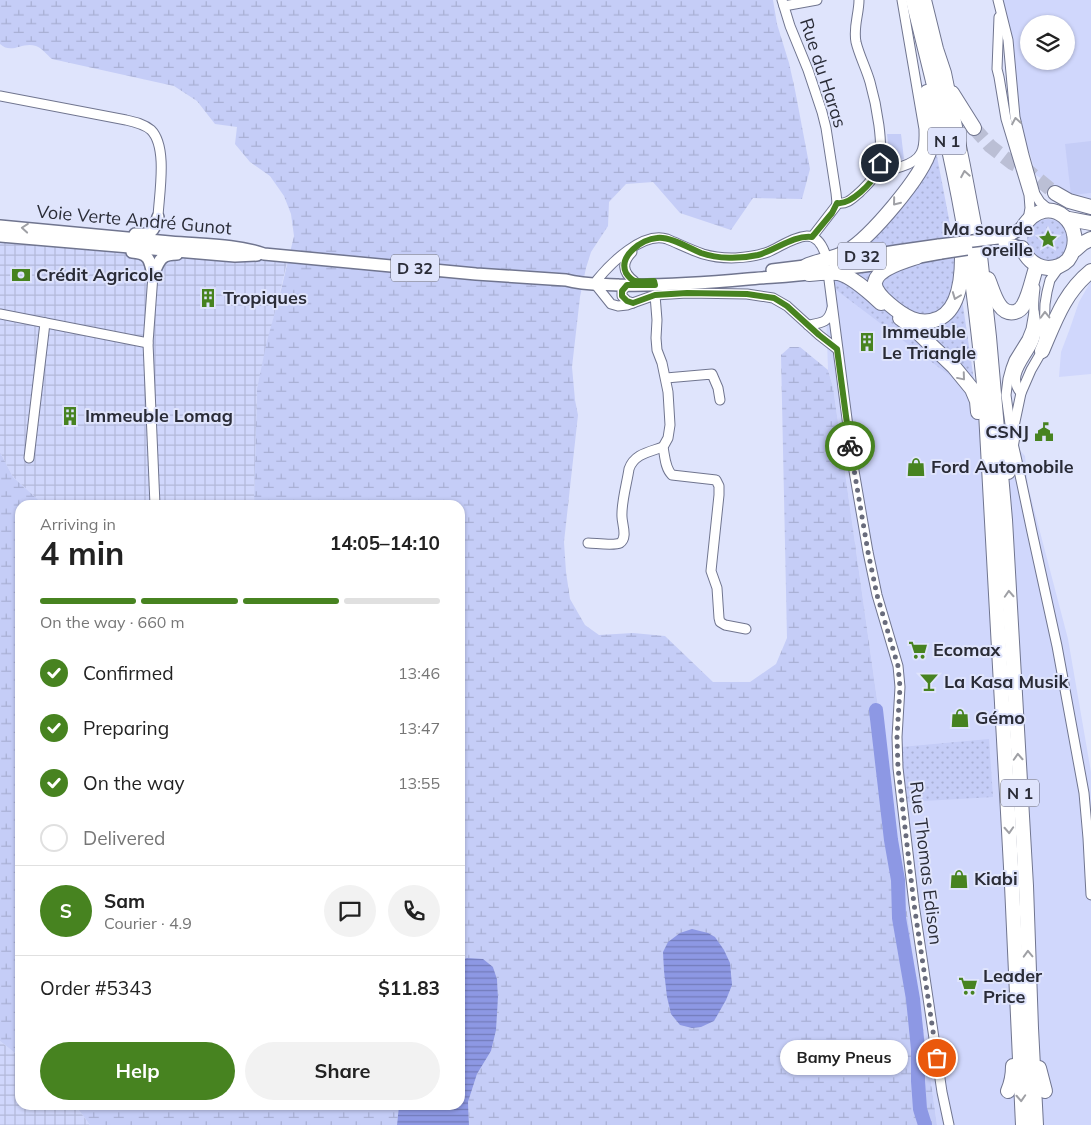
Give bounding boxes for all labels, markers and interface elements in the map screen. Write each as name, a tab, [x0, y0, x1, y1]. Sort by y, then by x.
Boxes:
street label: Rue du Haras	[795, 15, 852, 131]
map controls	[1020, 15, 1075, 70]
button: layers	[1020, 15, 1075, 70]
one-way arrow	[1012, 116, 1022, 125]
road number: N 1	[928, 128, 966, 154]
pin	[859, 142, 901, 184]
icon: home	[866, 149, 894, 177]
one-way arrow	[960, 170, 971, 178]
one-way arrow	[894, 196, 902, 205]
street label: Voie Verte André Gunot	[36, 200, 232, 239]
place label: Ma sourde oreille	[943, 217, 1033, 261]
one-way arrow	[21, 223, 29, 234]
place icon: Ma sourde oreille	[1037, 228, 1059, 250]
road number: D 32	[838, 242, 886, 270]
road number: D 32	[391, 254, 439, 282]
place label: Crédit Agricole	[36, 263, 163, 286]
bank icon: Crédit Agricole	[10, 264, 32, 286]
place label: Tropiques	[223, 286, 307, 309]
building icon: Tropiques	[197, 287, 219, 309]
one-way arrow	[952, 291, 962, 300]
one-way arrow	[1040, 310, 1050, 318]
place label: Immeuble Le Triangle	[882, 320, 976, 364]
building icon: Immeuble Le Triangle	[856, 331, 878, 353]
one-way arrow	[957, 372, 966, 381]
place label: Immeuble Lomag	[85, 404, 233, 427]
building icon: Immeuble Lomag	[59, 405, 81, 427]
place label: CSNJ	[985, 420, 1029, 443]
courier	[825, 421, 875, 471]
public building icon: CSNJ	[1033, 421, 1055, 443]
icon: bike	[836, 432, 864, 460]
place label: Ford Automobile	[931, 455, 1074, 478]
shop icon: Ford Automobile	[905, 456, 927, 478]
text: Arriving in	[40, 514, 116, 534]
text: 14:05–14:10	[330, 531, 440, 555]
text: 4 min	[40, 533, 124, 573]
one-way arrow	[1004, 590, 1015, 598]
text: On the way · 660 m	[40, 612, 185, 632]
place label: Ecomax	[933, 638, 1002, 661]
supermarket icon: Ecomax	[907, 639, 929, 661]
icon: check	[40, 659, 68, 687]
text: Confirmed	[83, 661, 174, 685]
text: 13:46	[398, 663, 440, 683]
place label: La Kasa Musik	[944, 670, 1070, 693]
bar icon: La Kasa Musik	[918, 671, 940, 693]
place label: Gémo	[975, 706, 1025, 729]
shop icon: Gémo	[949, 707, 971, 729]
icon: check	[40, 714, 68, 742]
text: Preparing	[83, 716, 169, 740]
text: 13:47	[398, 718, 440, 738]
one-way arrow	[1013, 752, 1024, 760]
icon: check	[40, 769, 68, 797]
text: On the way	[83, 771, 185, 795]
text: 13:55	[398, 773, 440, 793]
street label: Rue Thomas Edison	[905, 780, 948, 946]
road number: N 1	[1001, 780, 1039, 806]
text: Delivered	[83, 826, 165, 850]
one-way arrow	[1003, 827, 1014, 835]
place label: Kiabi	[974, 867, 1018, 890]
shop icon: Kiabi	[948, 868, 970, 890]
button: chat	[324, 885, 376, 937]
button: phone	[388, 885, 440, 937]
text: Sam	[104, 889, 145, 913]
text: S	[60, 899, 72, 923]
text: Courier · 4.9	[104, 913, 192, 933]
one-way arrow	[1023, 950, 1034, 958]
place label: Leader Price	[983, 964, 1043, 1008]
supermarket icon: Leader Price	[957, 975, 979, 997]
text: Order #5343	[40, 976, 152, 1000]
text: $11.83	[378, 976, 440, 1000]
pin	[916, 1037, 958, 1079]
callout: Bamy Pneus	[780, 1040, 907, 1076]
button: Help	[40, 1042, 235, 1100]
button: Share	[245, 1042, 440, 1100]
icon: bag	[923, 1044, 951, 1072]
text: Bamy Pneus	[797, 1047, 891, 1067]
one-way arrow	[1016, 1094, 1027, 1102]

